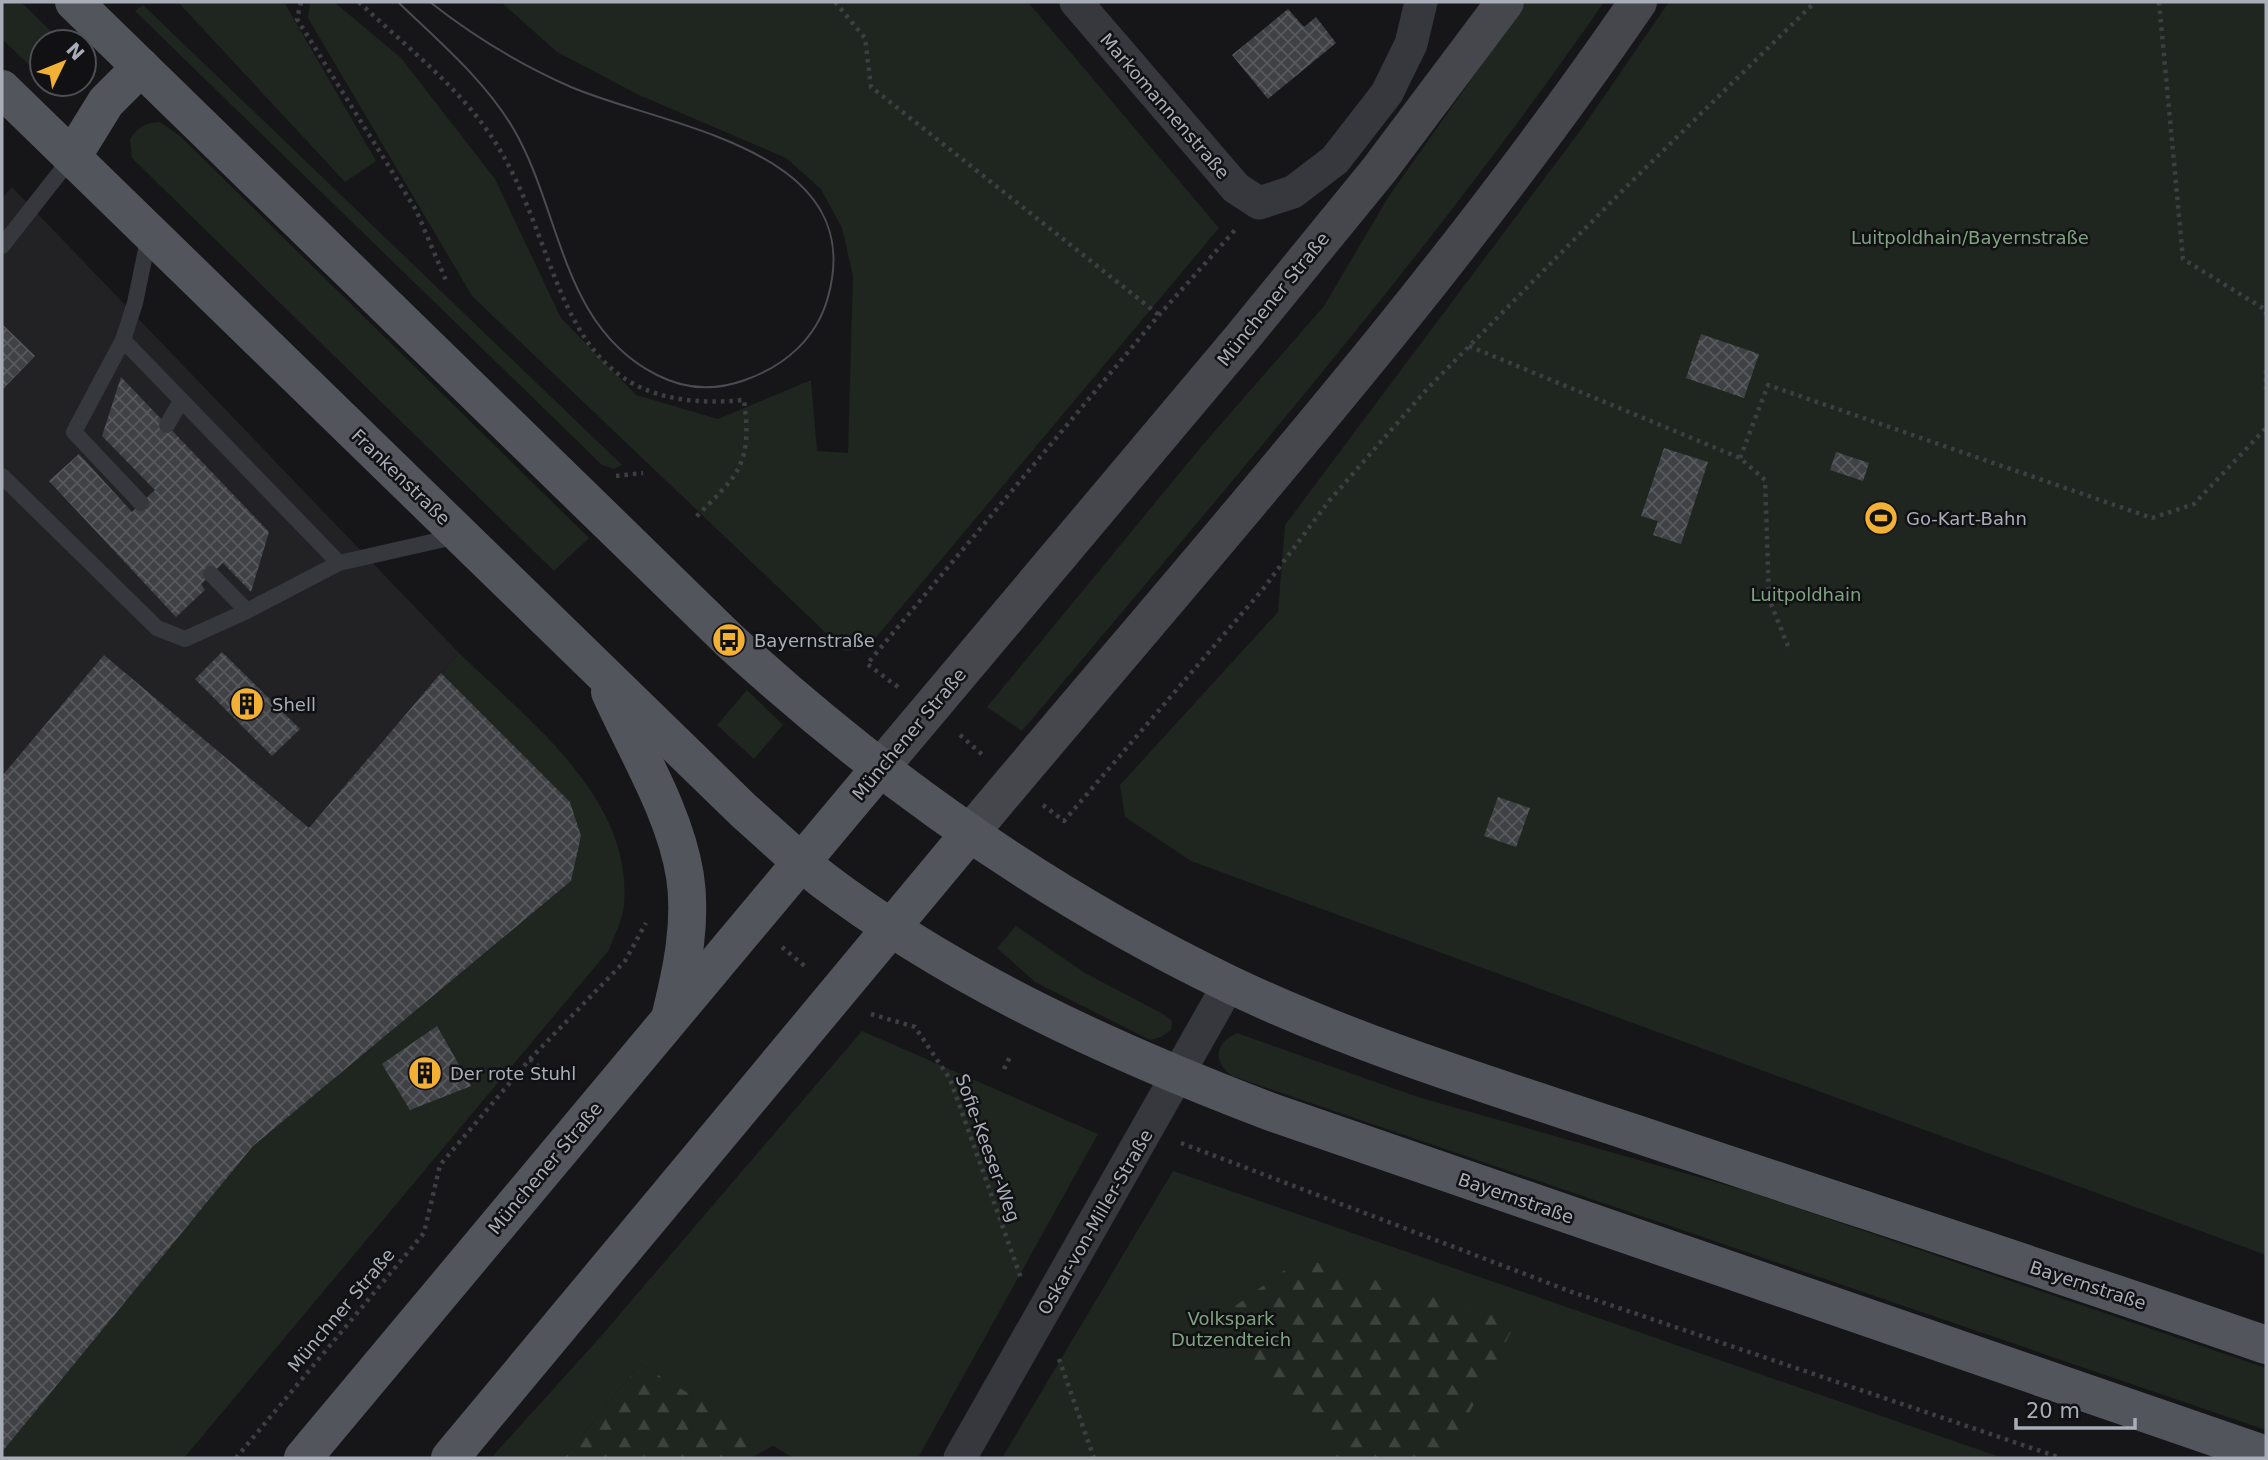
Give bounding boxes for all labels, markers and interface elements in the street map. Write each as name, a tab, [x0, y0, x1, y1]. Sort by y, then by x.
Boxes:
north arrow	[28, 28, 98, 98]
street label: Markomannenstraße	[1096, 29, 1234, 183]
text: N	[62, 38, 89, 65]
park label: Luitpoldhain/Bayernstraße	[1851, 227, 2089, 248]
street label: Münchener Straße	[1213, 228, 1333, 370]
street label: Frankenstraße	[348, 425, 454, 529]
sports icon: Go-Kart-Bahn	[1862, 499, 1900, 537]
place label: Go-Kart-Bahn	[1906, 508, 2027, 529]
park label: Luitpoldhain	[1751, 584, 1861, 605]
bus stop icon: Bayernstraße	[710, 621, 748, 659]
place label: Bayernstraße	[754, 630, 875, 651]
street label: Münchener Straße	[848, 664, 970, 804]
building icon: Shell	[228, 685, 266, 723]
place label: Shell	[272, 694, 316, 715]
building icon: Der rote Stuhl	[406, 1054, 444, 1092]
place label: Der rote Stuhl	[450, 1063, 576, 1084]
street label: Sofie-Keeser-Weg	[951, 1071, 1025, 1225]
street label: Münchener Straße	[484, 1098, 606, 1238]
street label: Oskar-von-Miller-Straße	[1033, 1126, 1157, 1318]
street label: Bayernstraße	[1455, 1168, 1577, 1228]
street label: Münchner Straße	[283, 1244, 399, 1376]
street label: Bayernstraße	[2027, 1256, 2149, 1314]
park label: Volkspark Dutzendteich	[1171, 1308, 1291, 1350]
scale bar	[2016, 1386, 2135, 1430]
text: 20 m	[2026, 1399, 2080, 1423]

